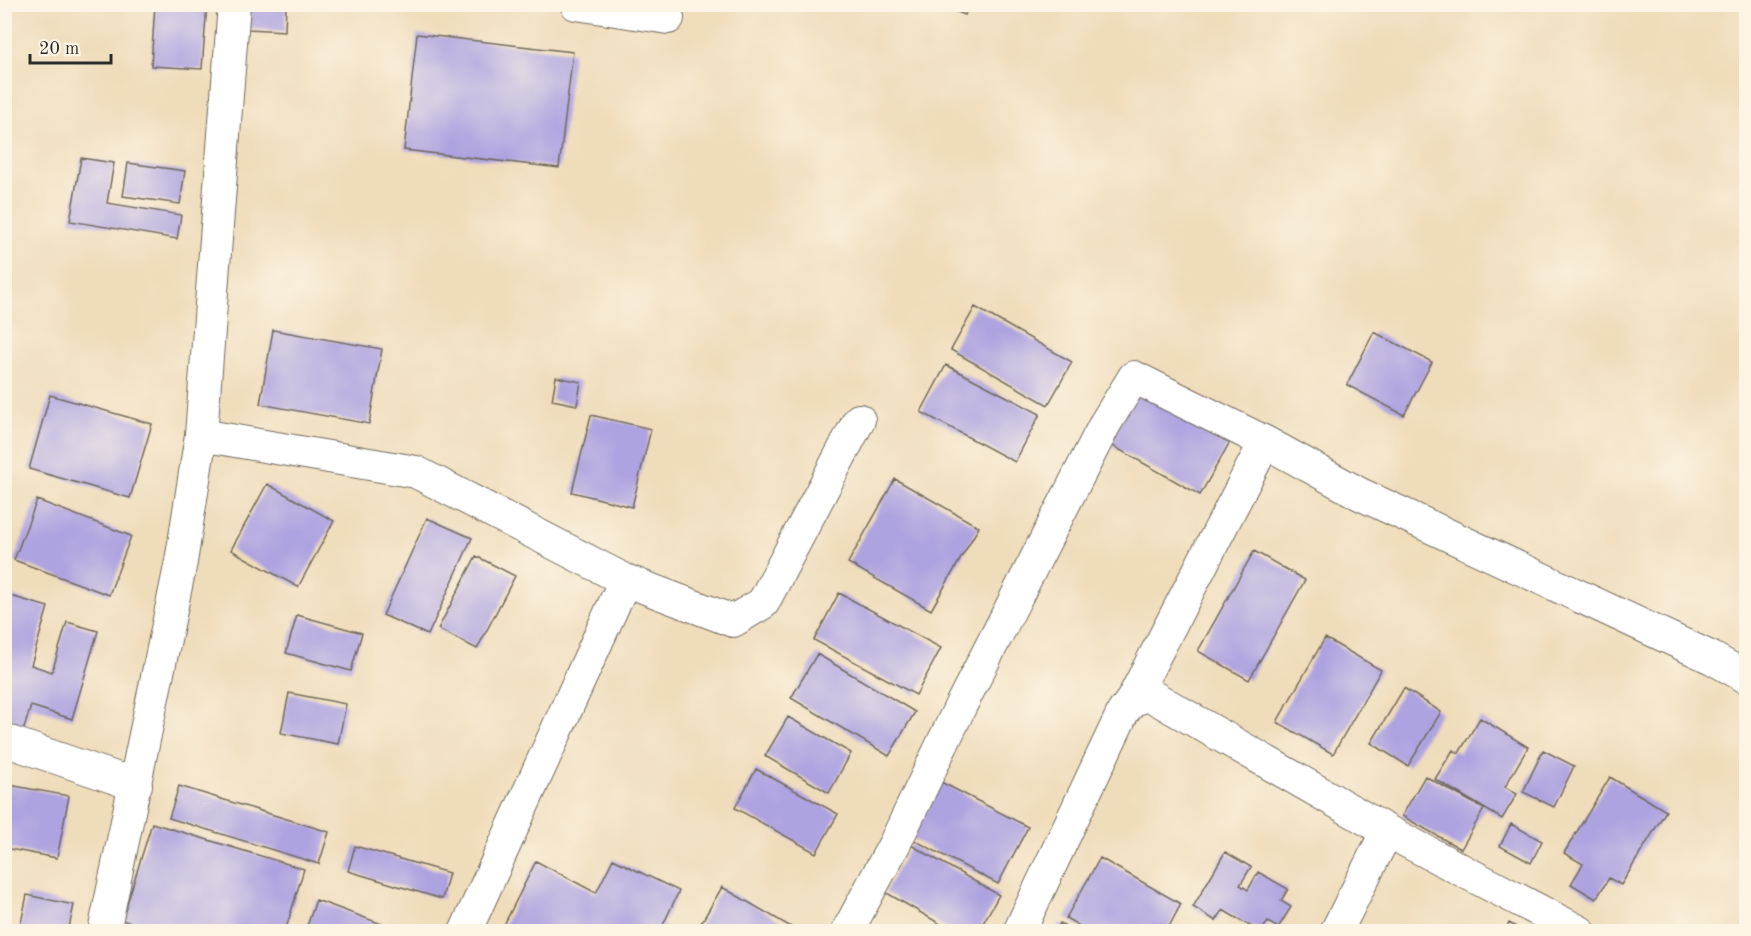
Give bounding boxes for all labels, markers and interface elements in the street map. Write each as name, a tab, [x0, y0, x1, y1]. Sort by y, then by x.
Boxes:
scale bar	[30, 27, 111, 65]
text: 20 m	[39, 40, 79, 58]

